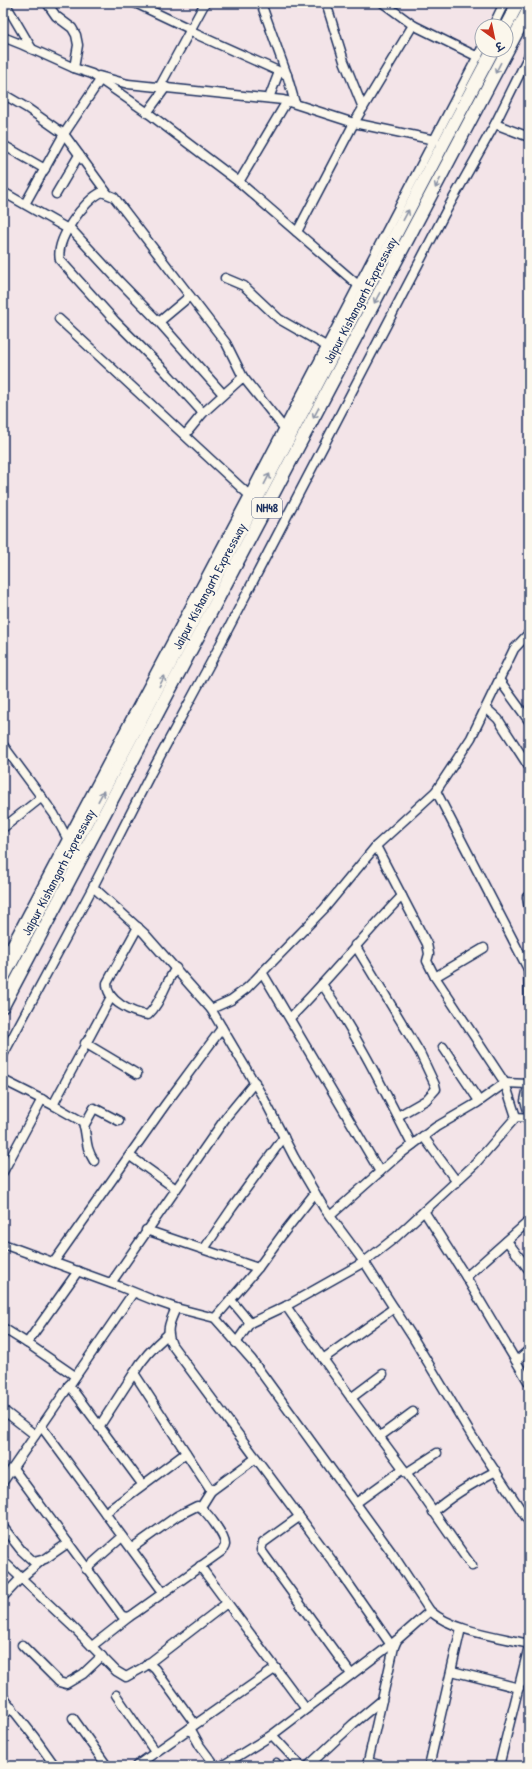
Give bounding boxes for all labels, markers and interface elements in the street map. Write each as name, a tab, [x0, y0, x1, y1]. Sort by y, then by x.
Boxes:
north arrow	[474, 18, 514, 58]
text: उ	[491, 38, 507, 55]
one-way arrow	[494, 62, 501, 74]
one-way arrow	[434, 177, 441, 189]
one-way arrow	[403, 209, 410, 221]
street label: Jaipur Kishangarh Expressway	[319, 233, 401, 366]
one-way arrow	[373, 292, 380, 304]
one-way arrow	[312, 407, 320, 419]
one-way arrow	[264, 473, 271, 485]
road number: NH48	[252, 498, 282, 518]
street label: Jaipur Kishangarh Expressway	[168, 519, 250, 652]
one-way arrow	[159, 675, 167, 687]
one-way arrow	[98, 790, 106, 802]
street label: Jaipur Kishangarh Expressway	[17, 805, 99, 938]

